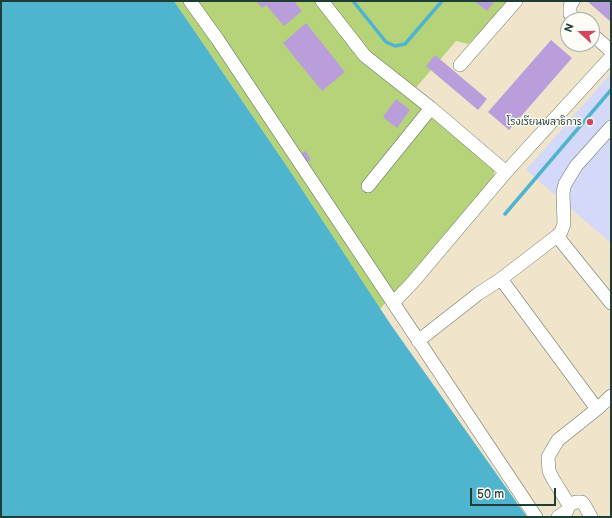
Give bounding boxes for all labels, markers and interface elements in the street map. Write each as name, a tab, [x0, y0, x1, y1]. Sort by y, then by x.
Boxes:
north arrow	[560, 12, 600, 52]
text: N	[562, 22, 577, 34]
place label: โรงเรียนพลาธิการ	[507, 116, 582, 128]
marker: โรงเรียนพลาธิการ	[585, 117, 595, 127]
scale bar	[472, 480, 558, 506]
text: 50 m	[477, 487, 504, 502]

